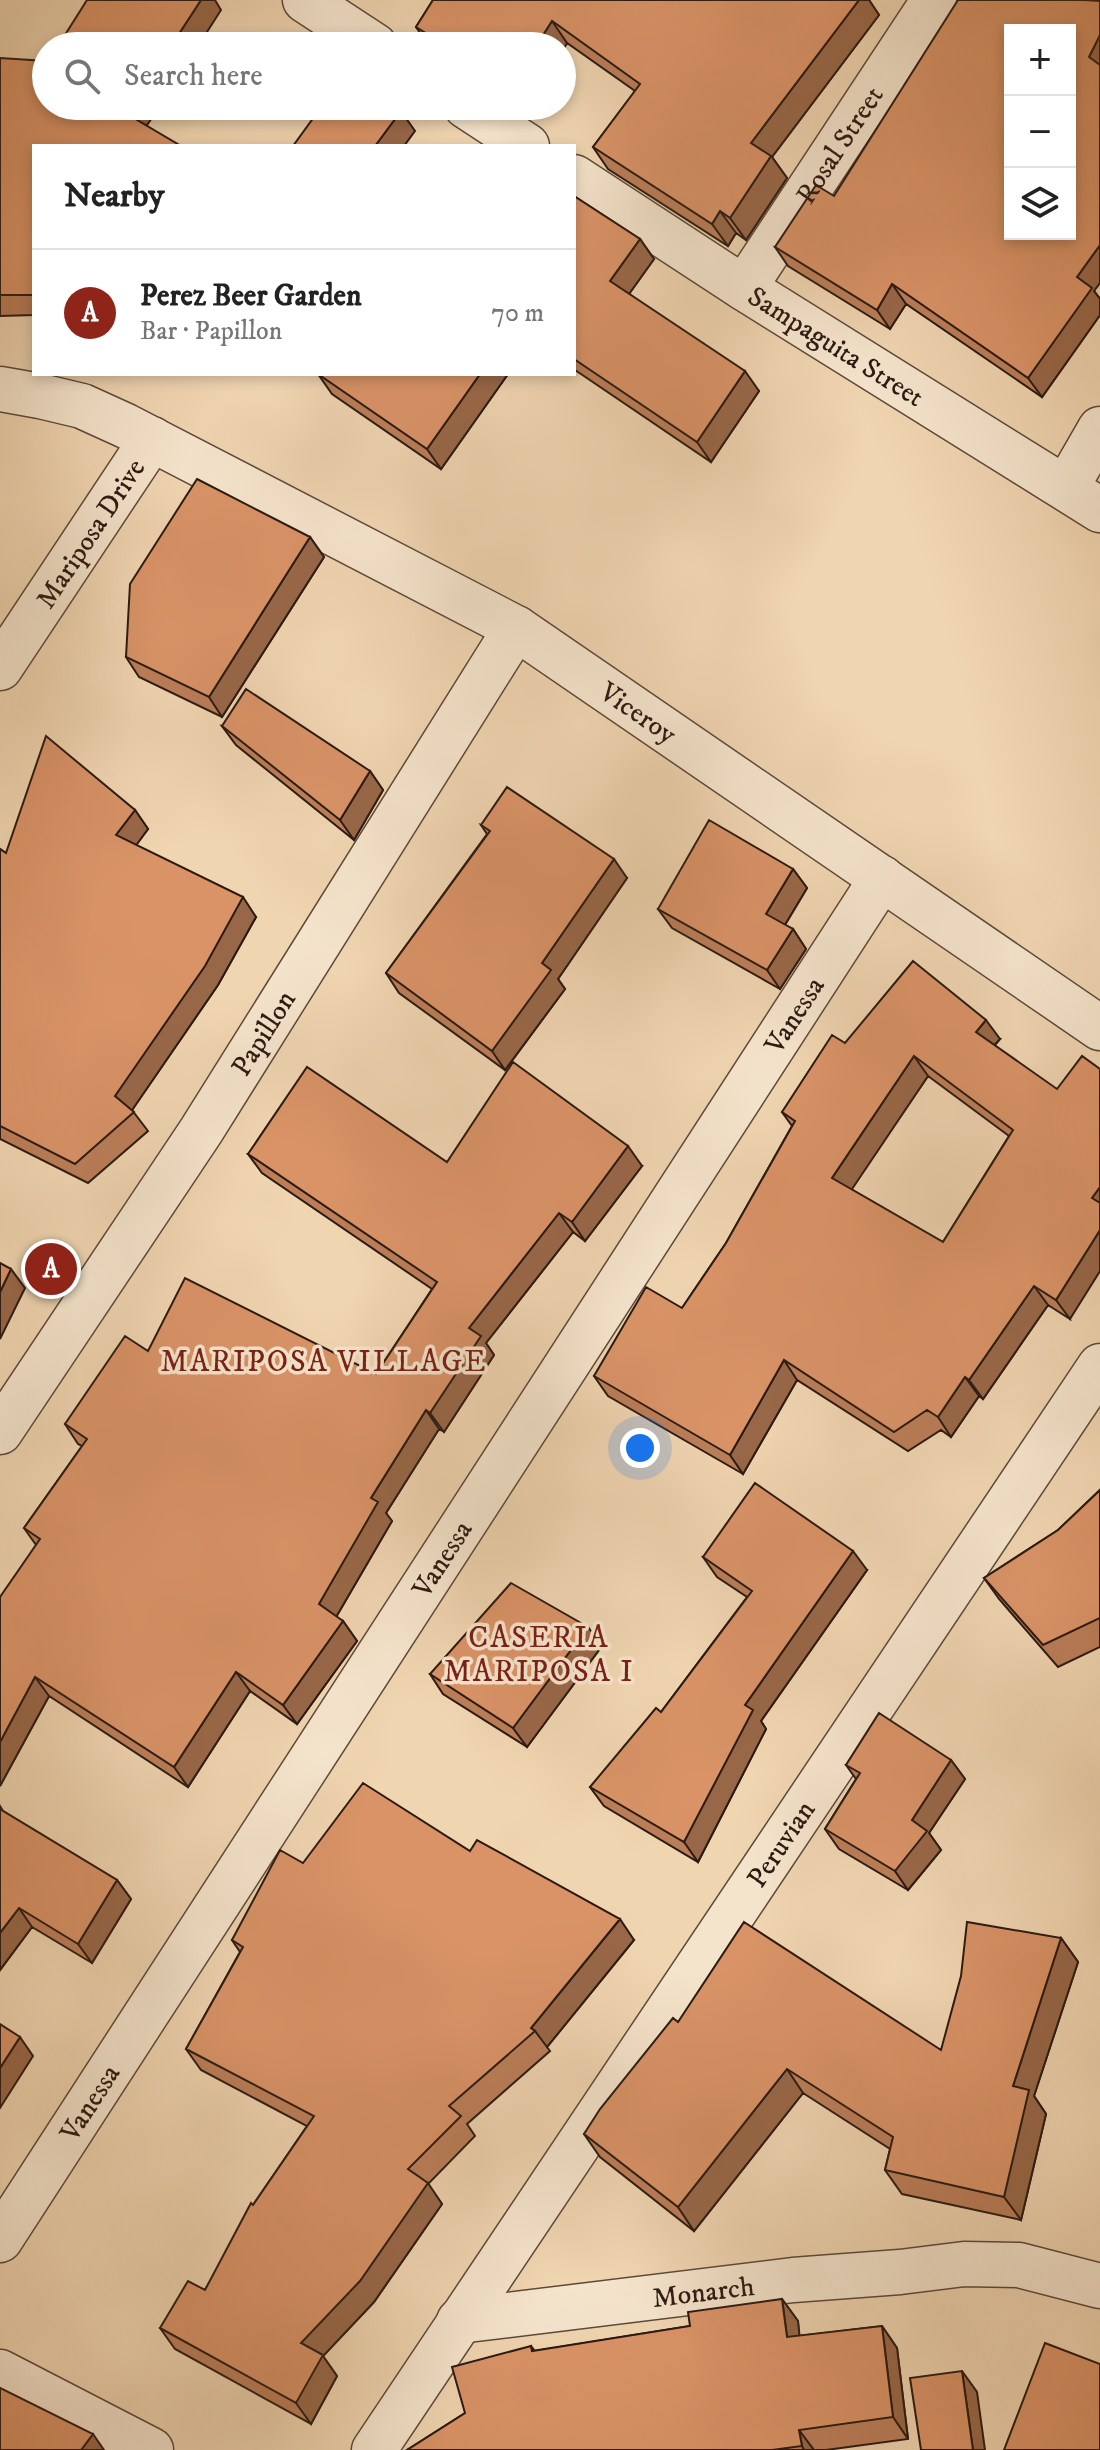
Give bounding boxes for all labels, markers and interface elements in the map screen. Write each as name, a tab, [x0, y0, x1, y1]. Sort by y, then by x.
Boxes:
map controls	[1004, 24, 1076, 240]
button: +	[1004, 24, 1076, 96]
search box	[32, 32, 576, 120]
icon: search	[60, 54, 104, 98]
text: Search here	[124, 58, 263, 95]
street label: Rosal Street	[788, 80, 892, 211]
button: −	[1004, 96, 1076, 168]
button: layers	[1004, 168, 1076, 240]
text: Nearby	[64, 175, 165, 217]
text: Perez Beer Garden	[140, 278, 362, 315]
street label: Sampaguita Street	[741, 279, 930, 415]
text: A	[82, 297, 98, 330]
text: 70 m	[491, 297, 544, 330]
text: Bar · Papillon	[140, 315, 282, 348]
street label: Mariposa Drive	[29, 452, 153, 615]
street label: Viceroy	[592, 674, 684, 752]
street label: Vanessa	[757, 970, 833, 1061]
street label: Papillon	[224, 984, 304, 1083]
pin: A	[25, 1239, 77, 1299]
district label: MARIPOSA VILLAGE	[161, 1344, 487, 1381]
your location	[620, 1428, 660, 1468]
street label: Vanessa	[404, 1514, 480, 1605]
district label: CASERIA MARIPOSA I	[443, 1620, 635, 1691]
street label: Peruvian	[740, 1794, 823, 1895]
street label: Vanessa	[52, 2058, 128, 2149]
street label: Monarch	[650, 2269, 757, 2316]

